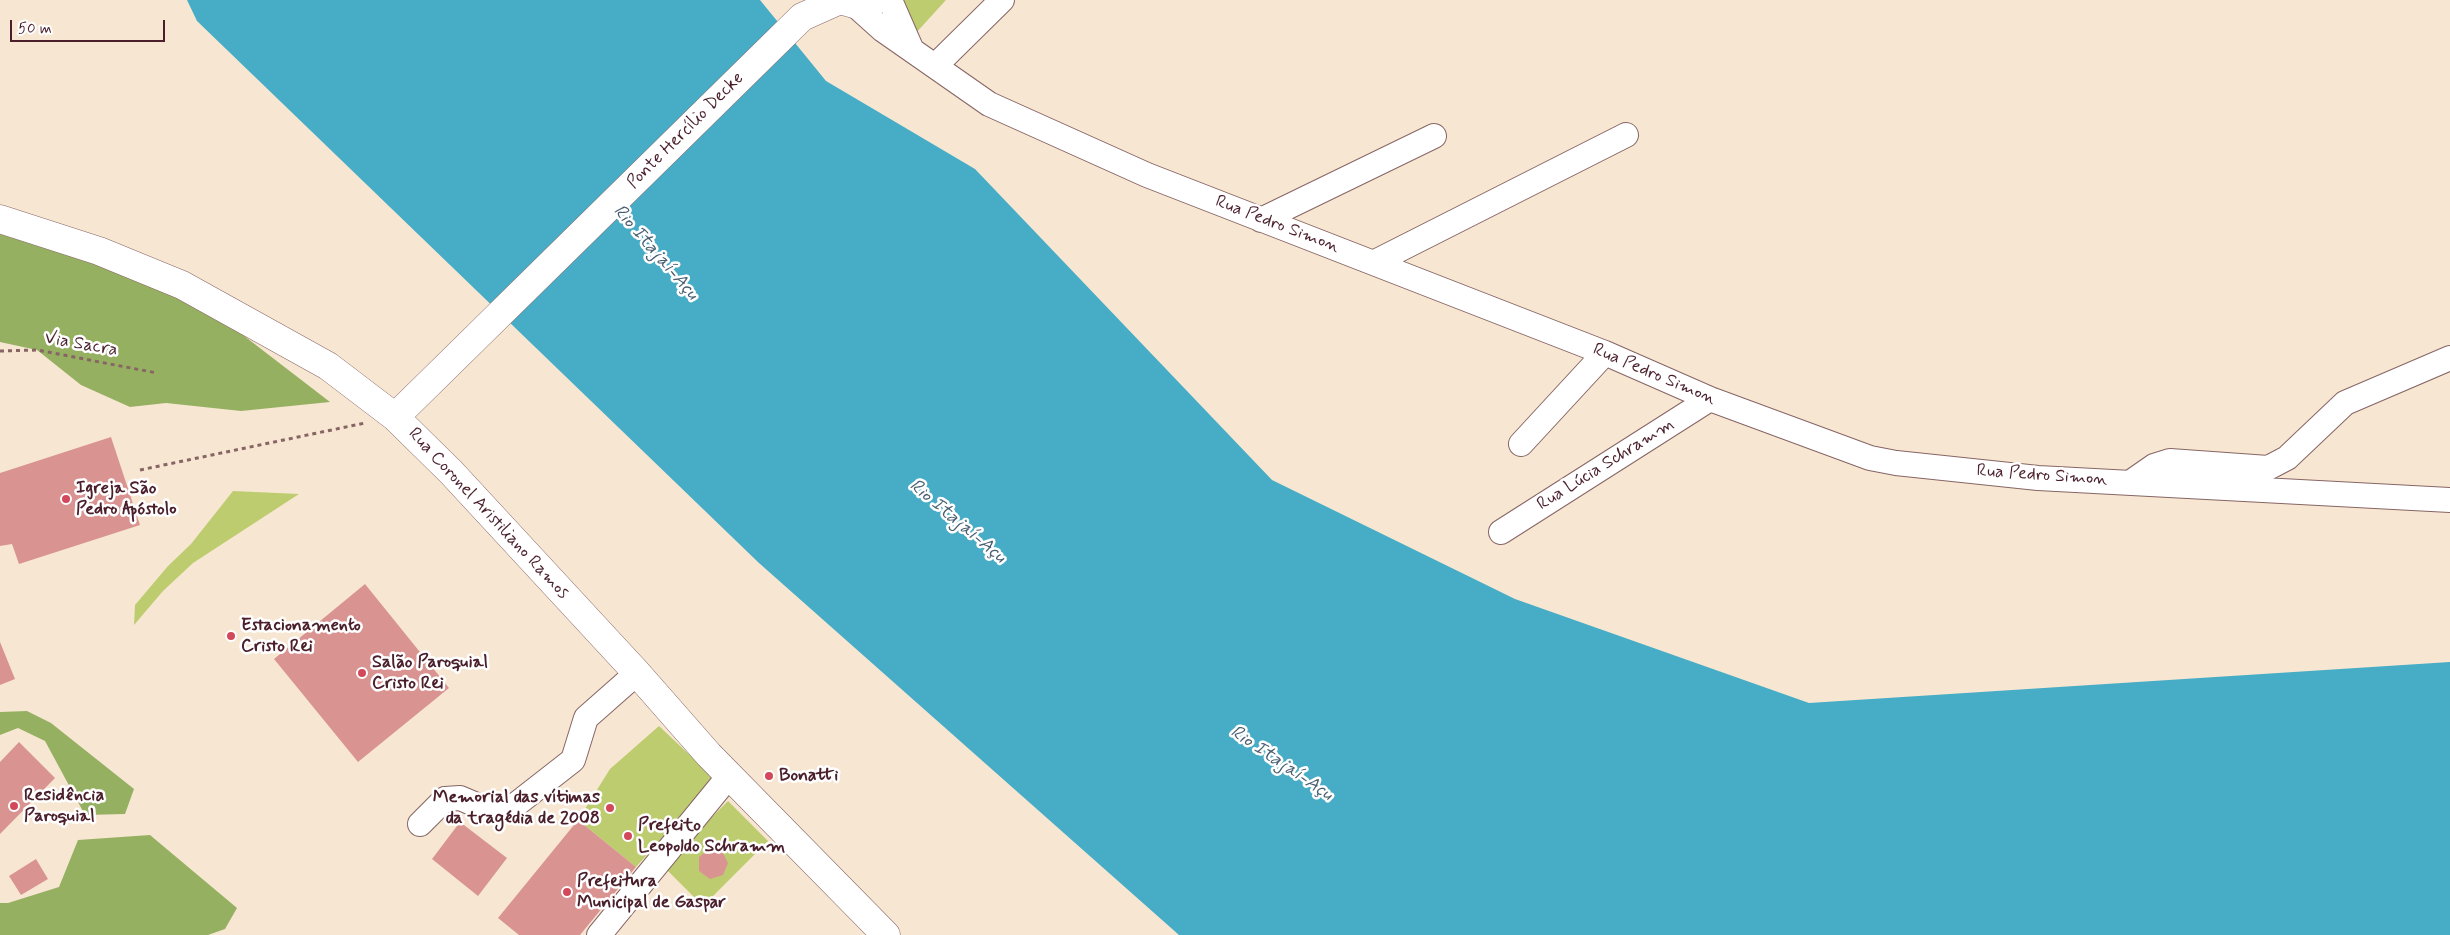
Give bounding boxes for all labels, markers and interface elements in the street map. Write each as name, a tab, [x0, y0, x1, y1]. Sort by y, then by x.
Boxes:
scale bar	[12, 10, 168, 42]
text: 50 m	[18, 19, 52, 39]
street label: Ponte Hercílio Decke	[623, 68, 749, 194]
street label: Rua Pedro Simon	[1212, 191, 1342, 259]
water label: Rio Itajaí-Açu	[607, 201, 703, 305]
street label: Via Sacra	[43, 328, 119, 362]
street label: Rua Pedro Simon	[1589, 339, 1719, 411]
street label: Rua Lúcia Schramm	[1534, 414, 1678, 516]
street label: Rua Coronel Aristiliano Ramos	[403, 424, 573, 604]
street label: Rua Pedro Simon	[1976, 461, 2108, 491]
water label: Rio Itajaí-Açu	[904, 475, 1010, 569]
place label: Igreja São Pedro Apóstolo	[76, 478, 177, 520]
marker: Igreja São Pedro Apóstolo	[60, 493, 72, 505]
place label: Estacionamento Cristo Rei	[241, 615, 361, 658]
marker: Estacionamento Cristo Rei	[225, 630, 237, 642]
place label: Salão Paroquial Cristo Rei	[372, 652, 488, 694]
marker: Salão Paroquial Cristo Rei	[356, 667, 368, 679]
water label: Rio Itajaí-Açu	[1225, 721, 1337, 807]
place label: Bonatti	[779, 765, 838, 787]
marker: Bonatti	[763, 770, 775, 782]
place label: Residência Paroquial	[24, 785, 104, 828]
place label: Memorial das vítimas da tragédia de 2008	[433, 787, 600, 830]
marker: Residência Paroquial	[8, 800, 20, 812]
marker: Memorial das vítimas da tragédia de 2008	[604, 802, 616, 814]
place label: Prefeito Leopoldo Schramm	[638, 815, 785, 858]
marker: Prefeito Leopoldo Schramm	[622, 830, 634, 842]
place label: Prefeitura Municipal de Gaspar	[577, 871, 726, 914]
marker: Prefeitura Municipal de Gaspar	[561, 886, 573, 898]

